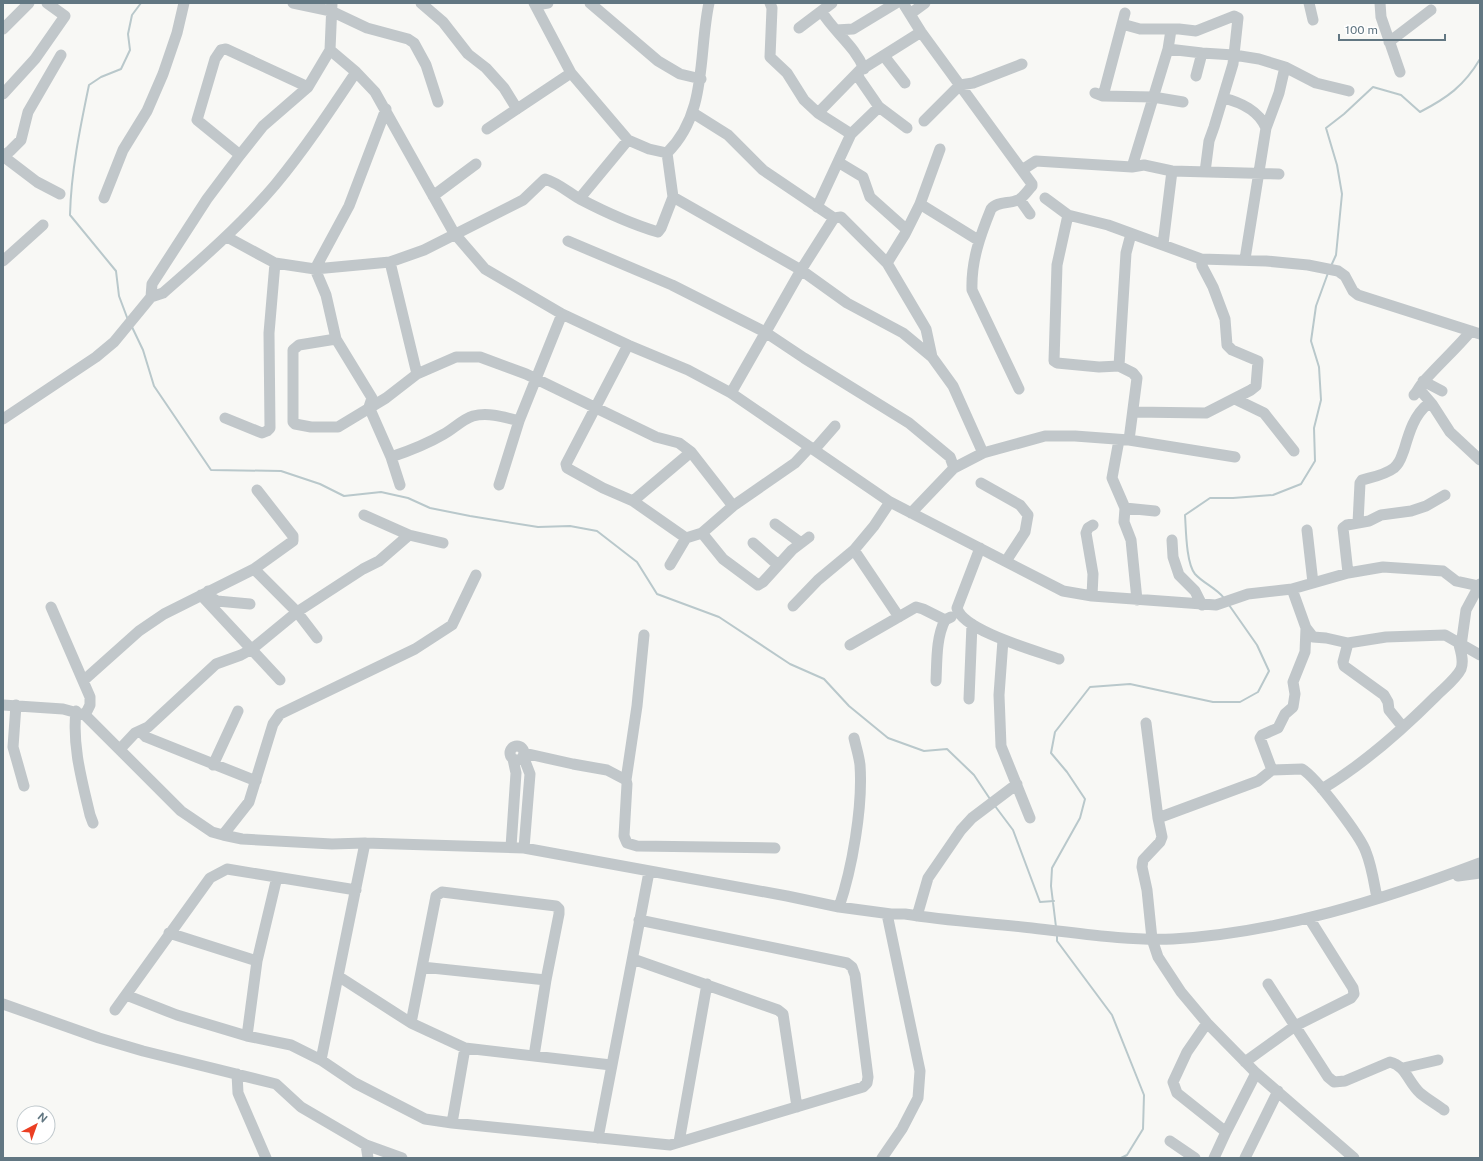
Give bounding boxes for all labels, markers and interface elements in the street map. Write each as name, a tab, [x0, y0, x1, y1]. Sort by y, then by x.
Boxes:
scale bar	[1339, 16, 1445, 42]
text: 100 m	[1345, 23, 1378, 37]
north arrow	[16, 1105, 56, 1145]
text: N	[35, 1110, 50, 1125]

